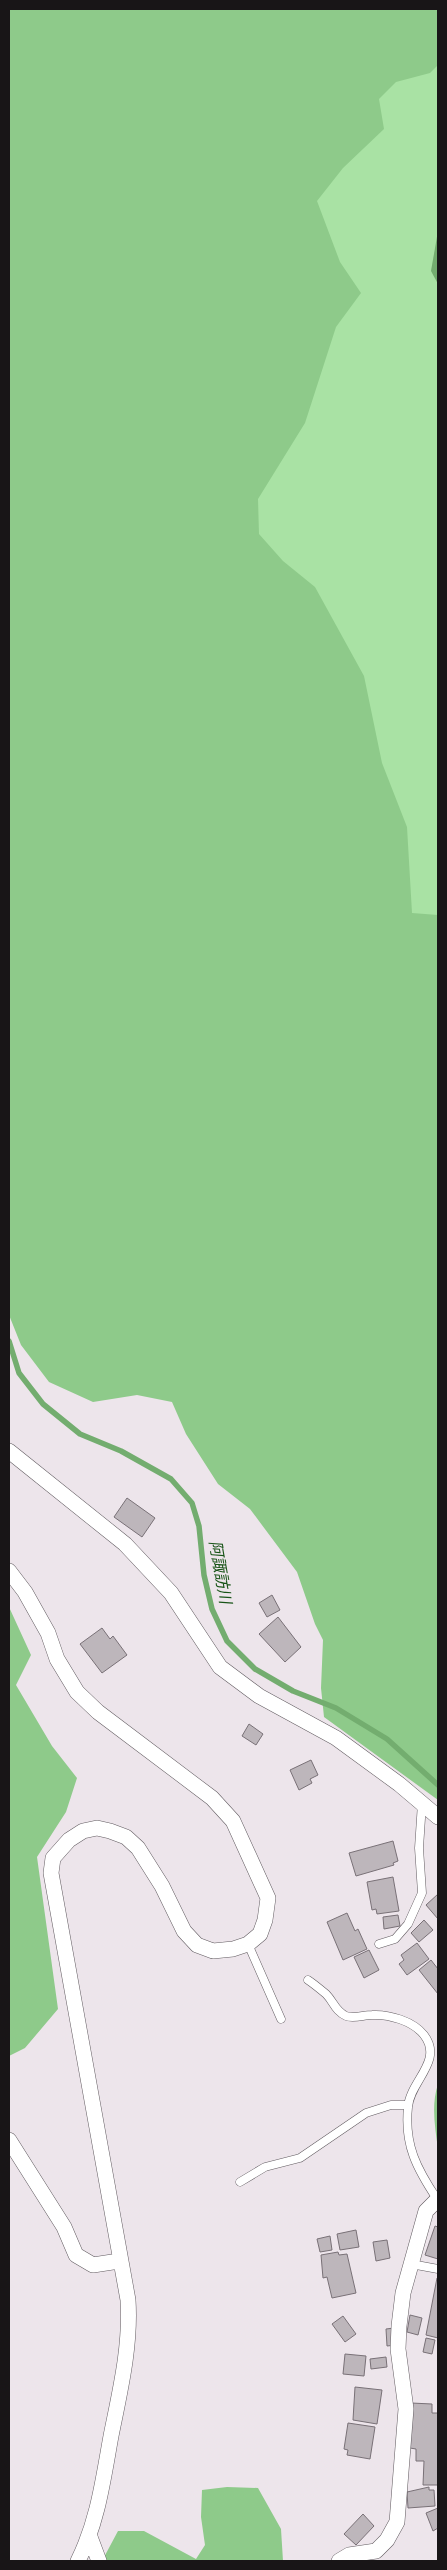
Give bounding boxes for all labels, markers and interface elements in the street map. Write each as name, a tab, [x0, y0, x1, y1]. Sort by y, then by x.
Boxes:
water label: 阿諏訪川	[205, 1539, 238, 1607]

